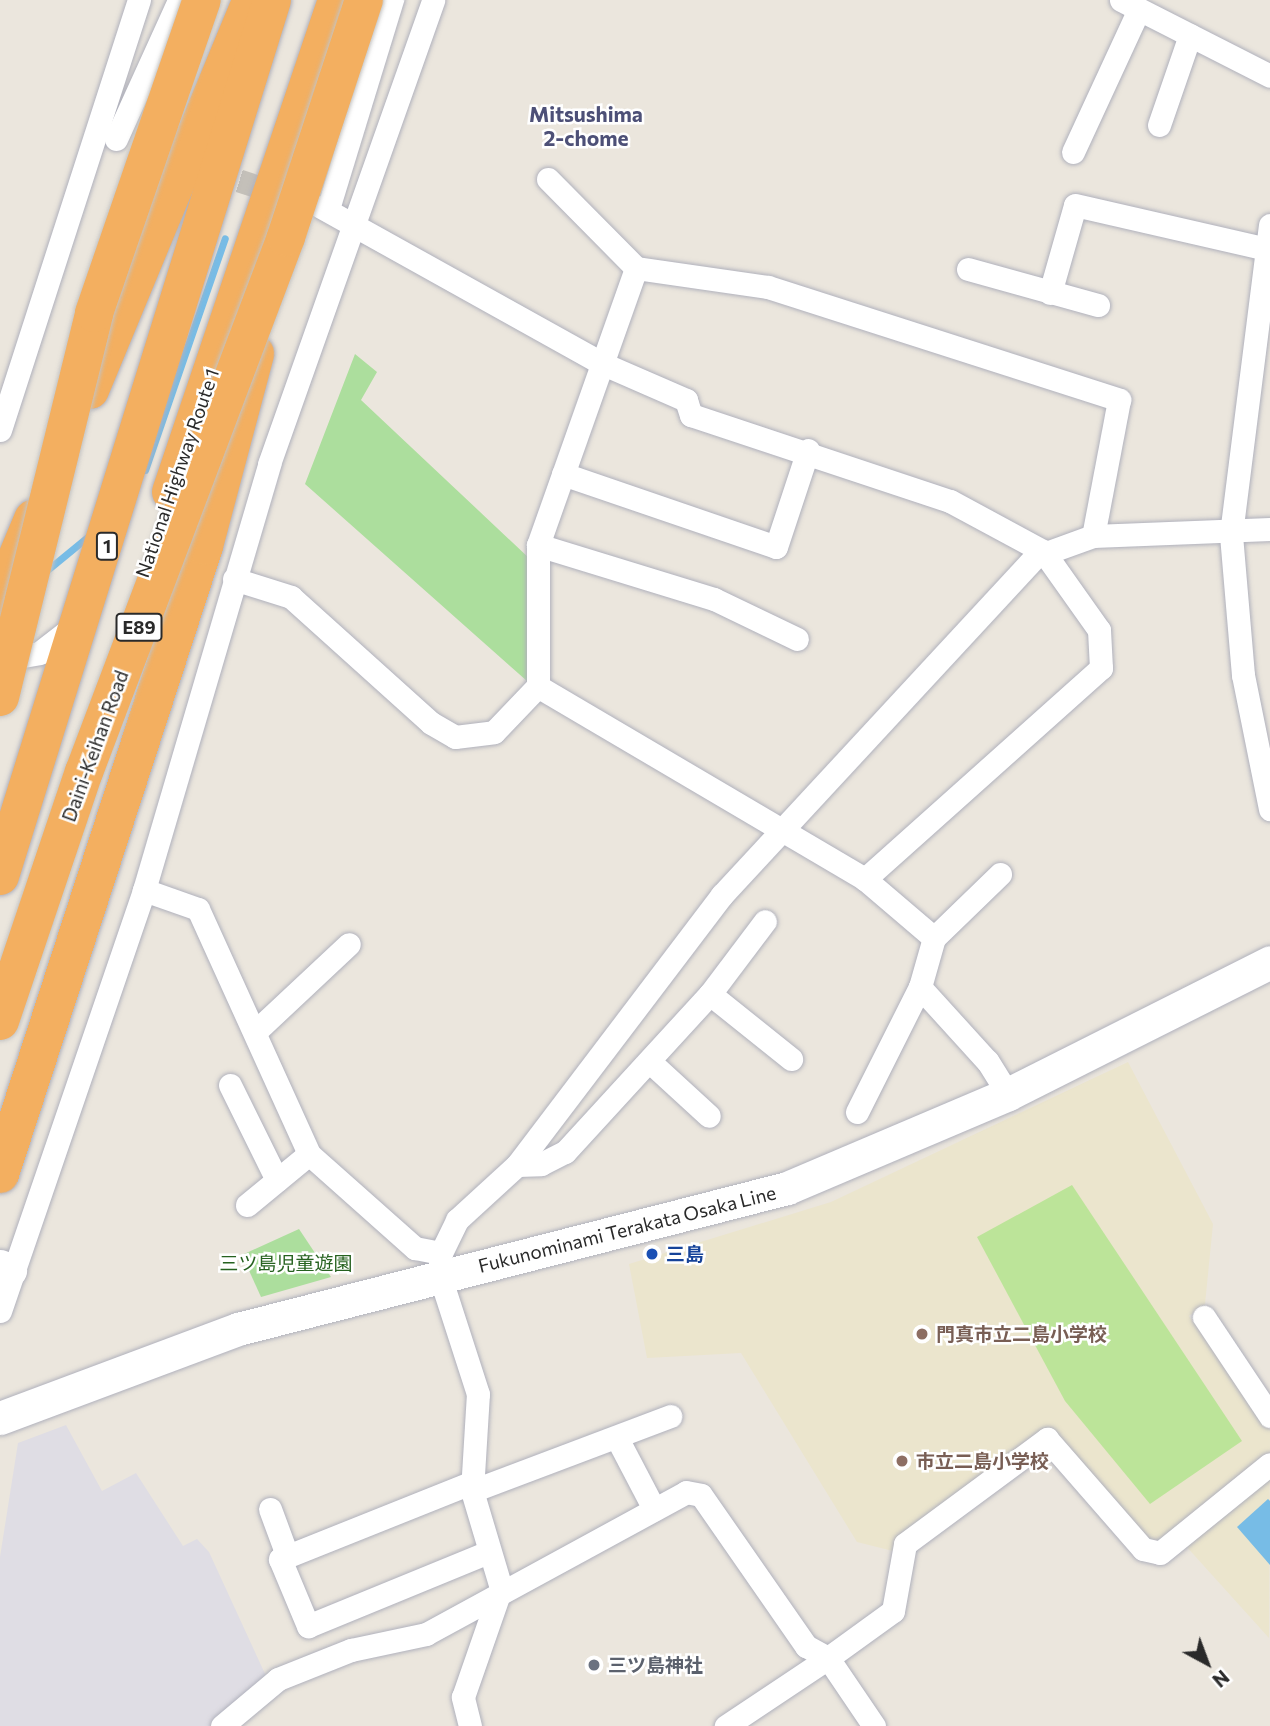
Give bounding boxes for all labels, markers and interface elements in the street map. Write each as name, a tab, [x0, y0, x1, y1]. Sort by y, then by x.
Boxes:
district label: Mitsushima 2-chome	[529, 101, 643, 151]
street label: National Highway Route 1	[131, 366, 223, 580]
road number: 1	[95, 532, 119, 560]
road number: E89	[114, 612, 164, 642]
street label: Daini-Keihan Road	[57, 667, 133, 825]
street label: Fukunominami Terakata Osaka Line	[476, 1181, 778, 1277]
place label: 三島	[666, 1243, 704, 1265]
marker: 三島	[644, 1246, 660, 1262]
park label: 三ツ島児童遊園	[220, 1252, 352, 1274]
place label: 門真市立二島小学校	[936, 1323, 1107, 1345]
marker: 門真市立二島小学校	[914, 1326, 930, 1342]
place label: 市立二島小学校	[916, 1450, 1049, 1472]
marker: 市立二島小学校	[894, 1453, 910, 1469]
north arrow	[1172, 1628, 1242, 1698]
place label: 三ツ島神社	[608, 1654, 703, 1676]
marker: 三ツ島神社	[586, 1657, 602, 1673]
text: N	[1208, 1666, 1234, 1693]

